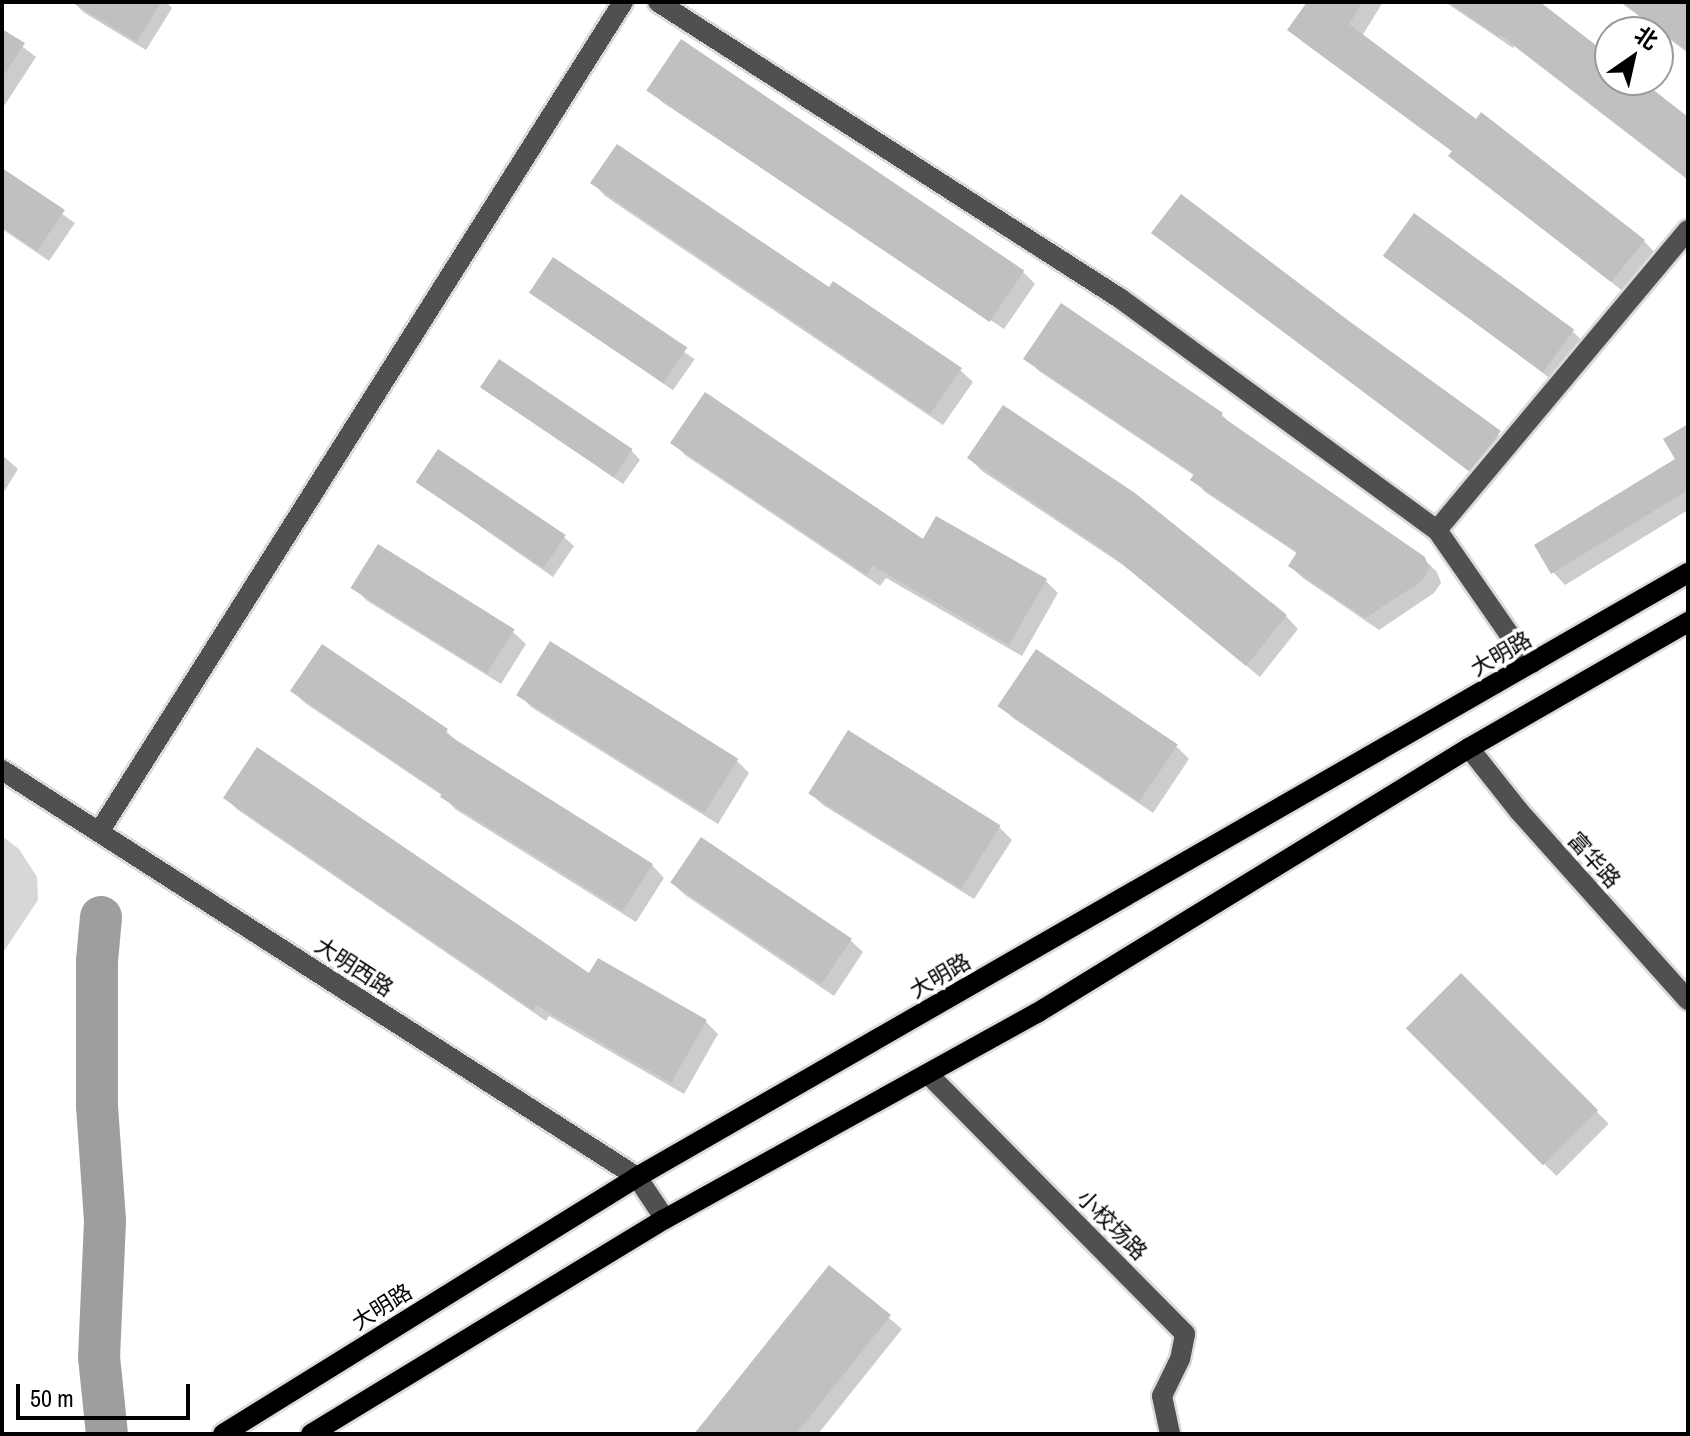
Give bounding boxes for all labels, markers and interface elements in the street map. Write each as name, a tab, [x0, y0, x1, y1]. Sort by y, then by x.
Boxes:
north arrow	[1594, 16, 1674, 96]
text: 北	[1629, 19, 1664, 56]
street label: 大明路	[1466, 626, 1536, 682]
street label: 富华路	[1562, 827, 1626, 893]
street label: 大明西路	[310, 932, 398, 1002]
street label: 大明路	[905, 948, 975, 1004]
street label: 小校场路	[1072, 1185, 1152, 1265]
street label: 大明路	[347, 1278, 417, 1336]
scale bar	[20, 1368, 194, 1418]
text: 50 m	[30, 1382, 74, 1414]

